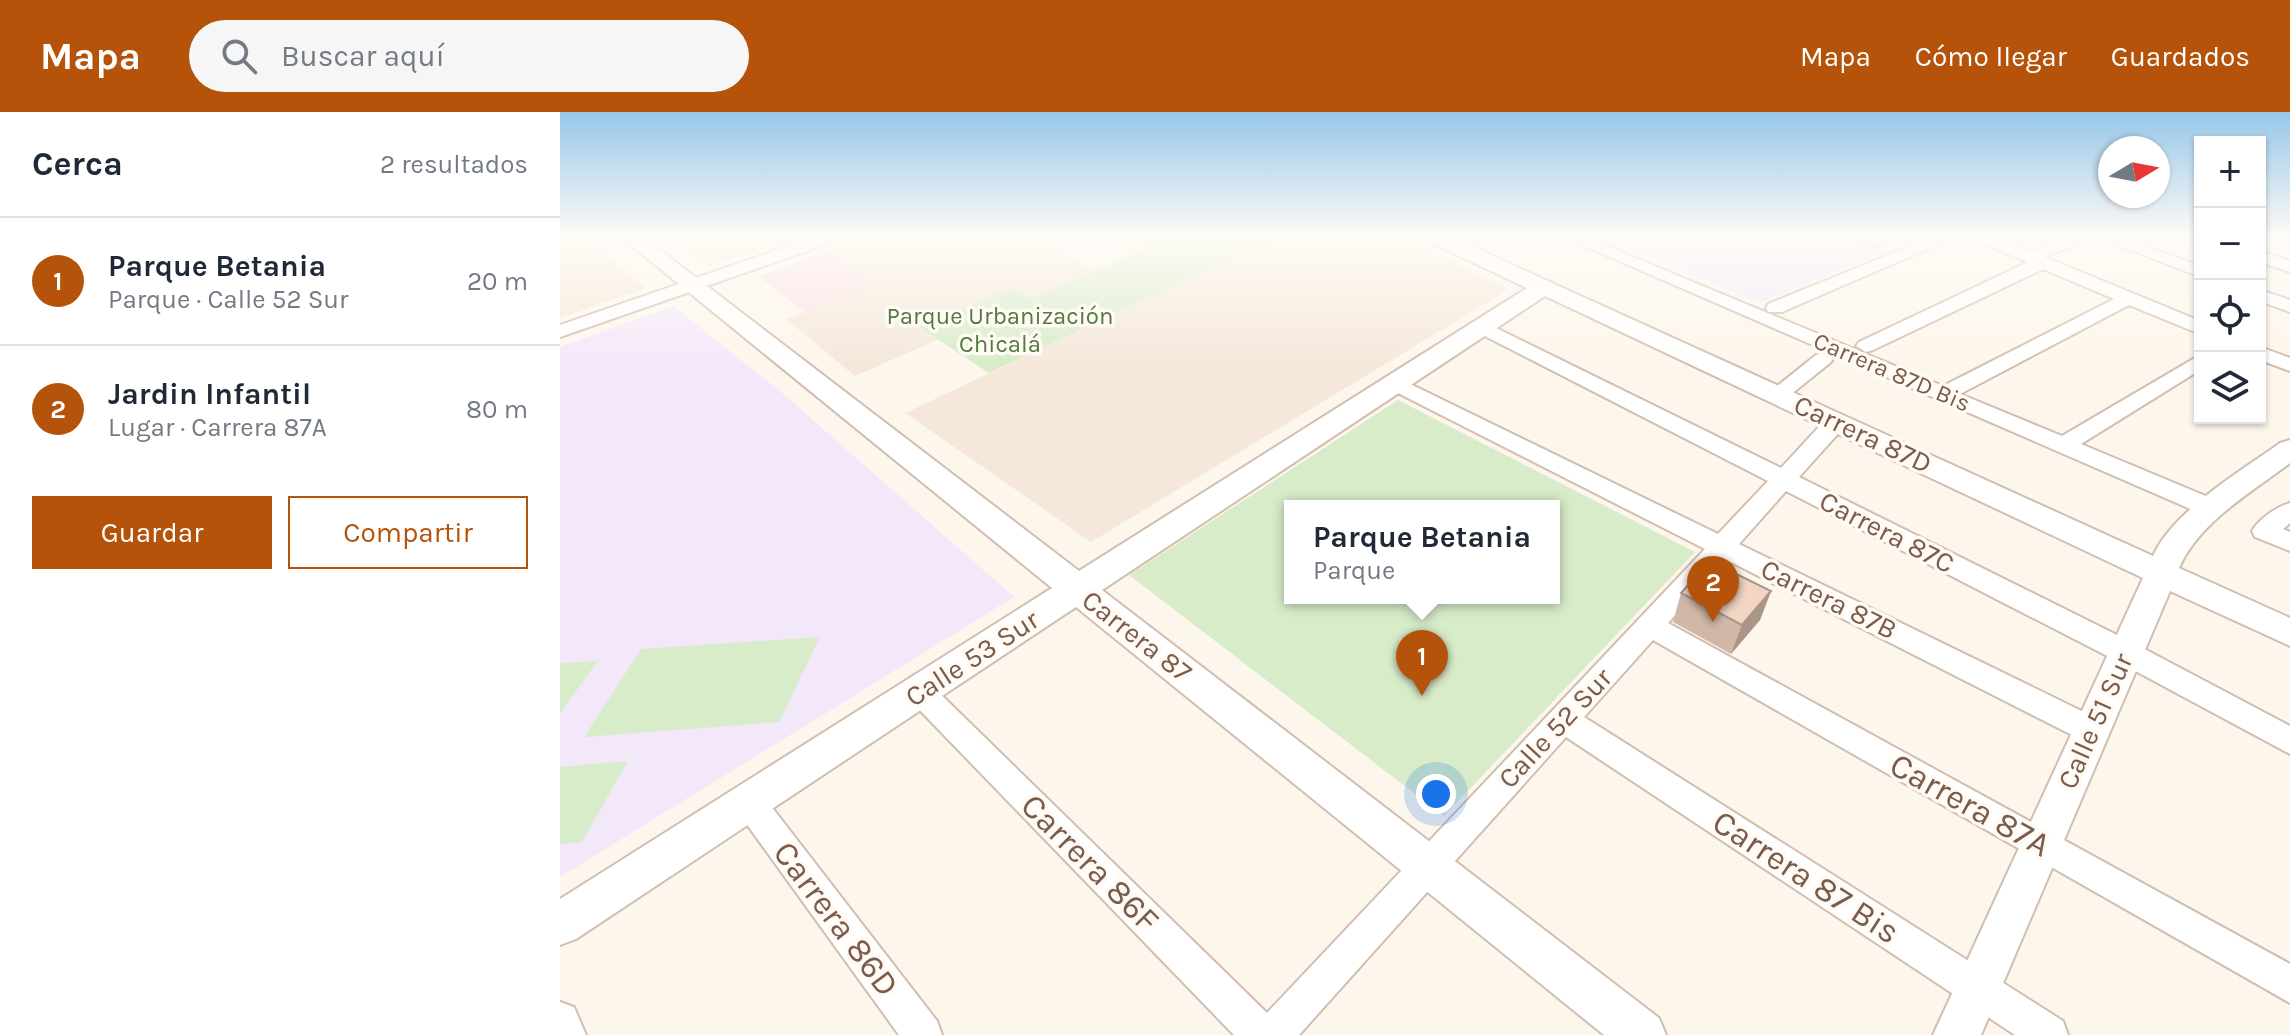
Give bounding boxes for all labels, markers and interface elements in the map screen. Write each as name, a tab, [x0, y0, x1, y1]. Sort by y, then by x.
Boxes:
search box	[189, 20, 749, 92]
text: Mapa	[40, 34, 141, 79]
icon: search	[217, 34, 261, 78]
text: Buscar aquí	[281, 38, 445, 74]
text: Mapa	[1800, 40, 1871, 73]
text: Cómo llegar	[1915, 40, 2067, 73]
text: Guardados	[2111, 40, 2250, 73]
north arrow	[2098, 136, 2170, 208]
map controls	[2194, 136, 2266, 424]
button: +	[2194, 136, 2266, 208]
text: Cerca	[32, 144, 123, 184]
text: 2 resultados	[380, 149, 528, 180]
button: −	[2194, 208, 2266, 280]
text: Parque Betania	[108, 248, 326, 284]
text: 1	[53, 266, 63, 297]
text: 20 m	[467, 266, 528, 297]
button: locate	[2194, 280, 2266, 352]
text: Parque · Calle 52 Sur	[108, 284, 349, 315]
park label: Parque Urbanización Chicalá	[887, 302, 1113, 358]
street label: Carrera 87D Bis	[1809, 326, 1975, 418]
button: layers	[2194, 352, 2266, 424]
text: Jardin Infantil	[108, 376, 311, 412]
street label: Carrera 87D	[1789, 388, 1937, 480]
text: 2	[50, 394, 66, 425]
text: 80 m	[466, 394, 528, 425]
text: Lugar · Carrera 87A	[108, 412, 327, 443]
street label: Carrera 87C	[1814, 484, 1960, 580]
button: Guardar	[32, 496, 272, 569]
button: Compartir	[288, 496, 528, 569]
popup	[1284, 500, 1560, 604]
text: Parque Betania	[1313, 519, 1531, 555]
street label: Carrera 87B	[1756, 552, 1902, 646]
text: Parque	[1313, 555, 1395, 586]
pin: 2	[1687, 556, 1739, 622]
street label: Carrera 87	[1076, 583, 1198, 689]
street label: Calle 53 Sur	[899, 602, 1046, 713]
pin: 1	[1396, 630, 1448, 696]
street label: Calle 51 Sur	[2050, 647, 2140, 794]
street label: Calle 52 Sur	[1491, 661, 1619, 795]
street label: Carrera 87A	[1883, 745, 2057, 865]
your location	[1416, 774, 1456, 814]
street label: Carrera 86F	[1013, 786, 1167, 940]
street label: Carrera 87 Bis	[1705, 802, 1907, 952]
street label: Carrera 86D	[765, 834, 907, 1004]

